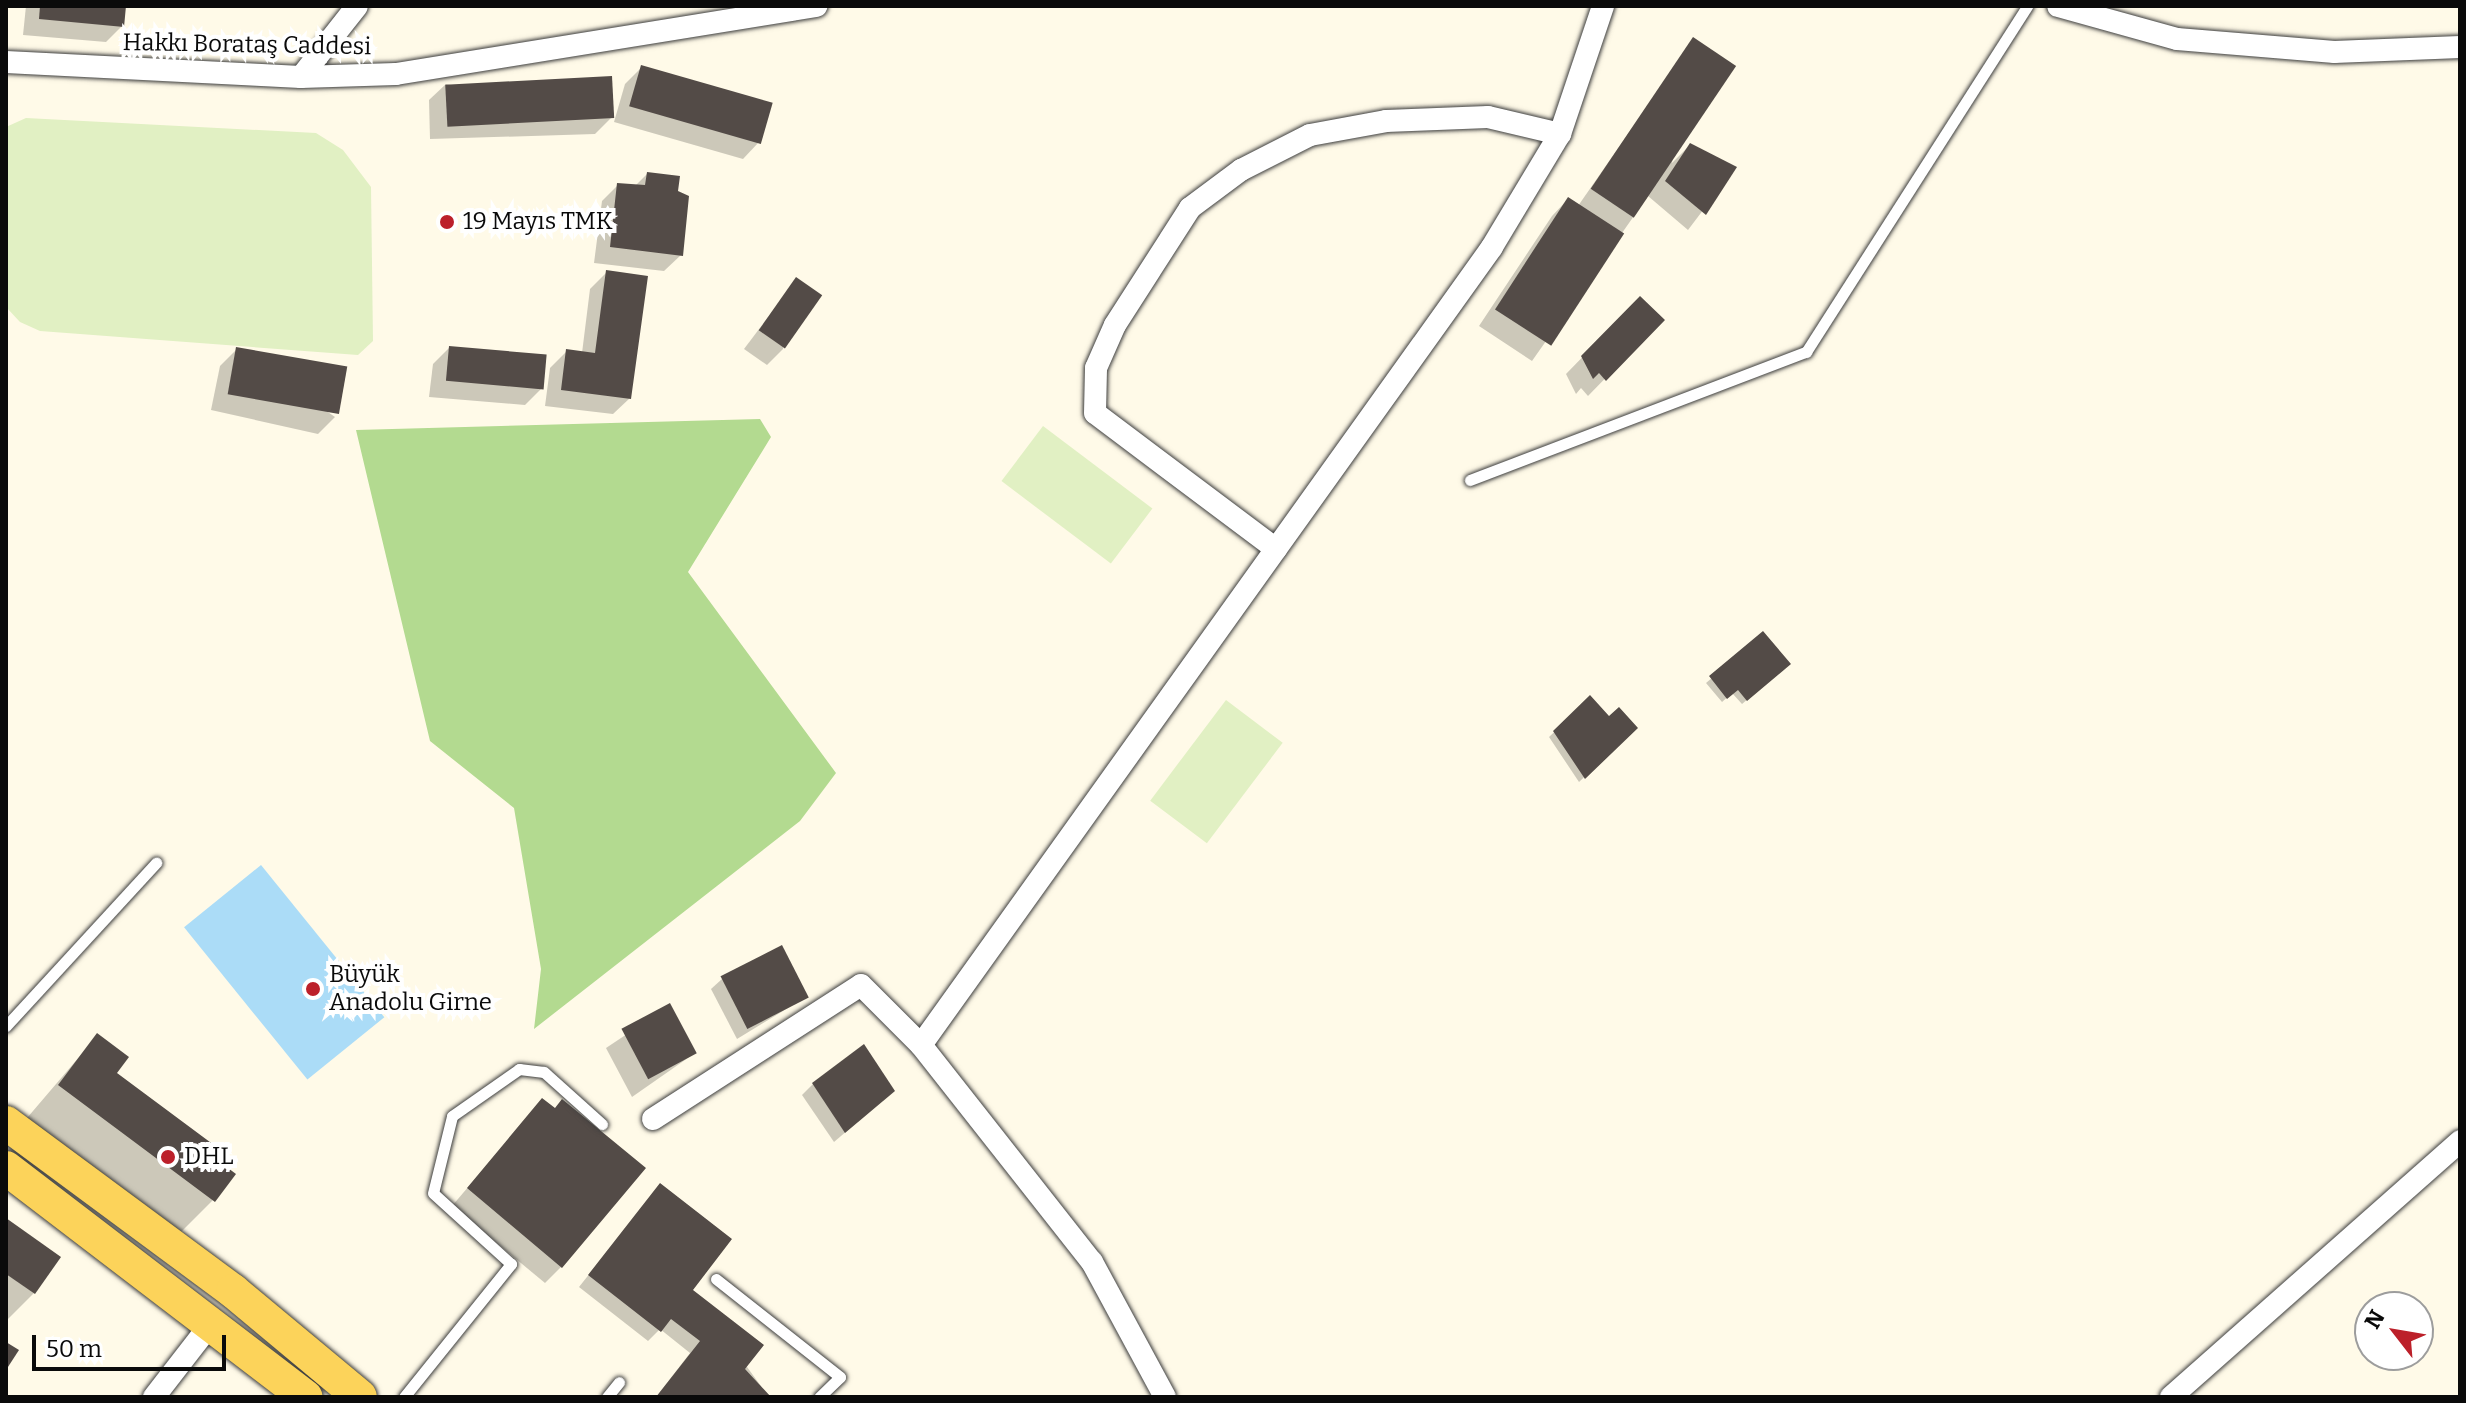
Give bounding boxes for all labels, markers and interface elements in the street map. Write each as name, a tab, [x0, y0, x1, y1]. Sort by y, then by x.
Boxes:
street label: Hakkı Borataş Caddesi	[122, 28, 372, 62]
place label: 19 Mayıs TMK	[463, 208, 613, 236]
marker: 19 Mayıs TMK	[438, 213, 456, 231]
place label: Büyük Anadolu Girne	[329, 961, 492, 1017]
marker: Büyük Anadolu Girne	[304, 980, 322, 998]
place label: DHL	[184, 1143, 234, 1171]
marker: DHL	[159, 1148, 177, 1166]
north arrow	[2354, 1291, 2434, 1371]
text: N	[2359, 1305, 2391, 1334]
scale bar	[36, 1319, 230, 1369]
text: 50 m	[46, 1335, 102, 1363]

